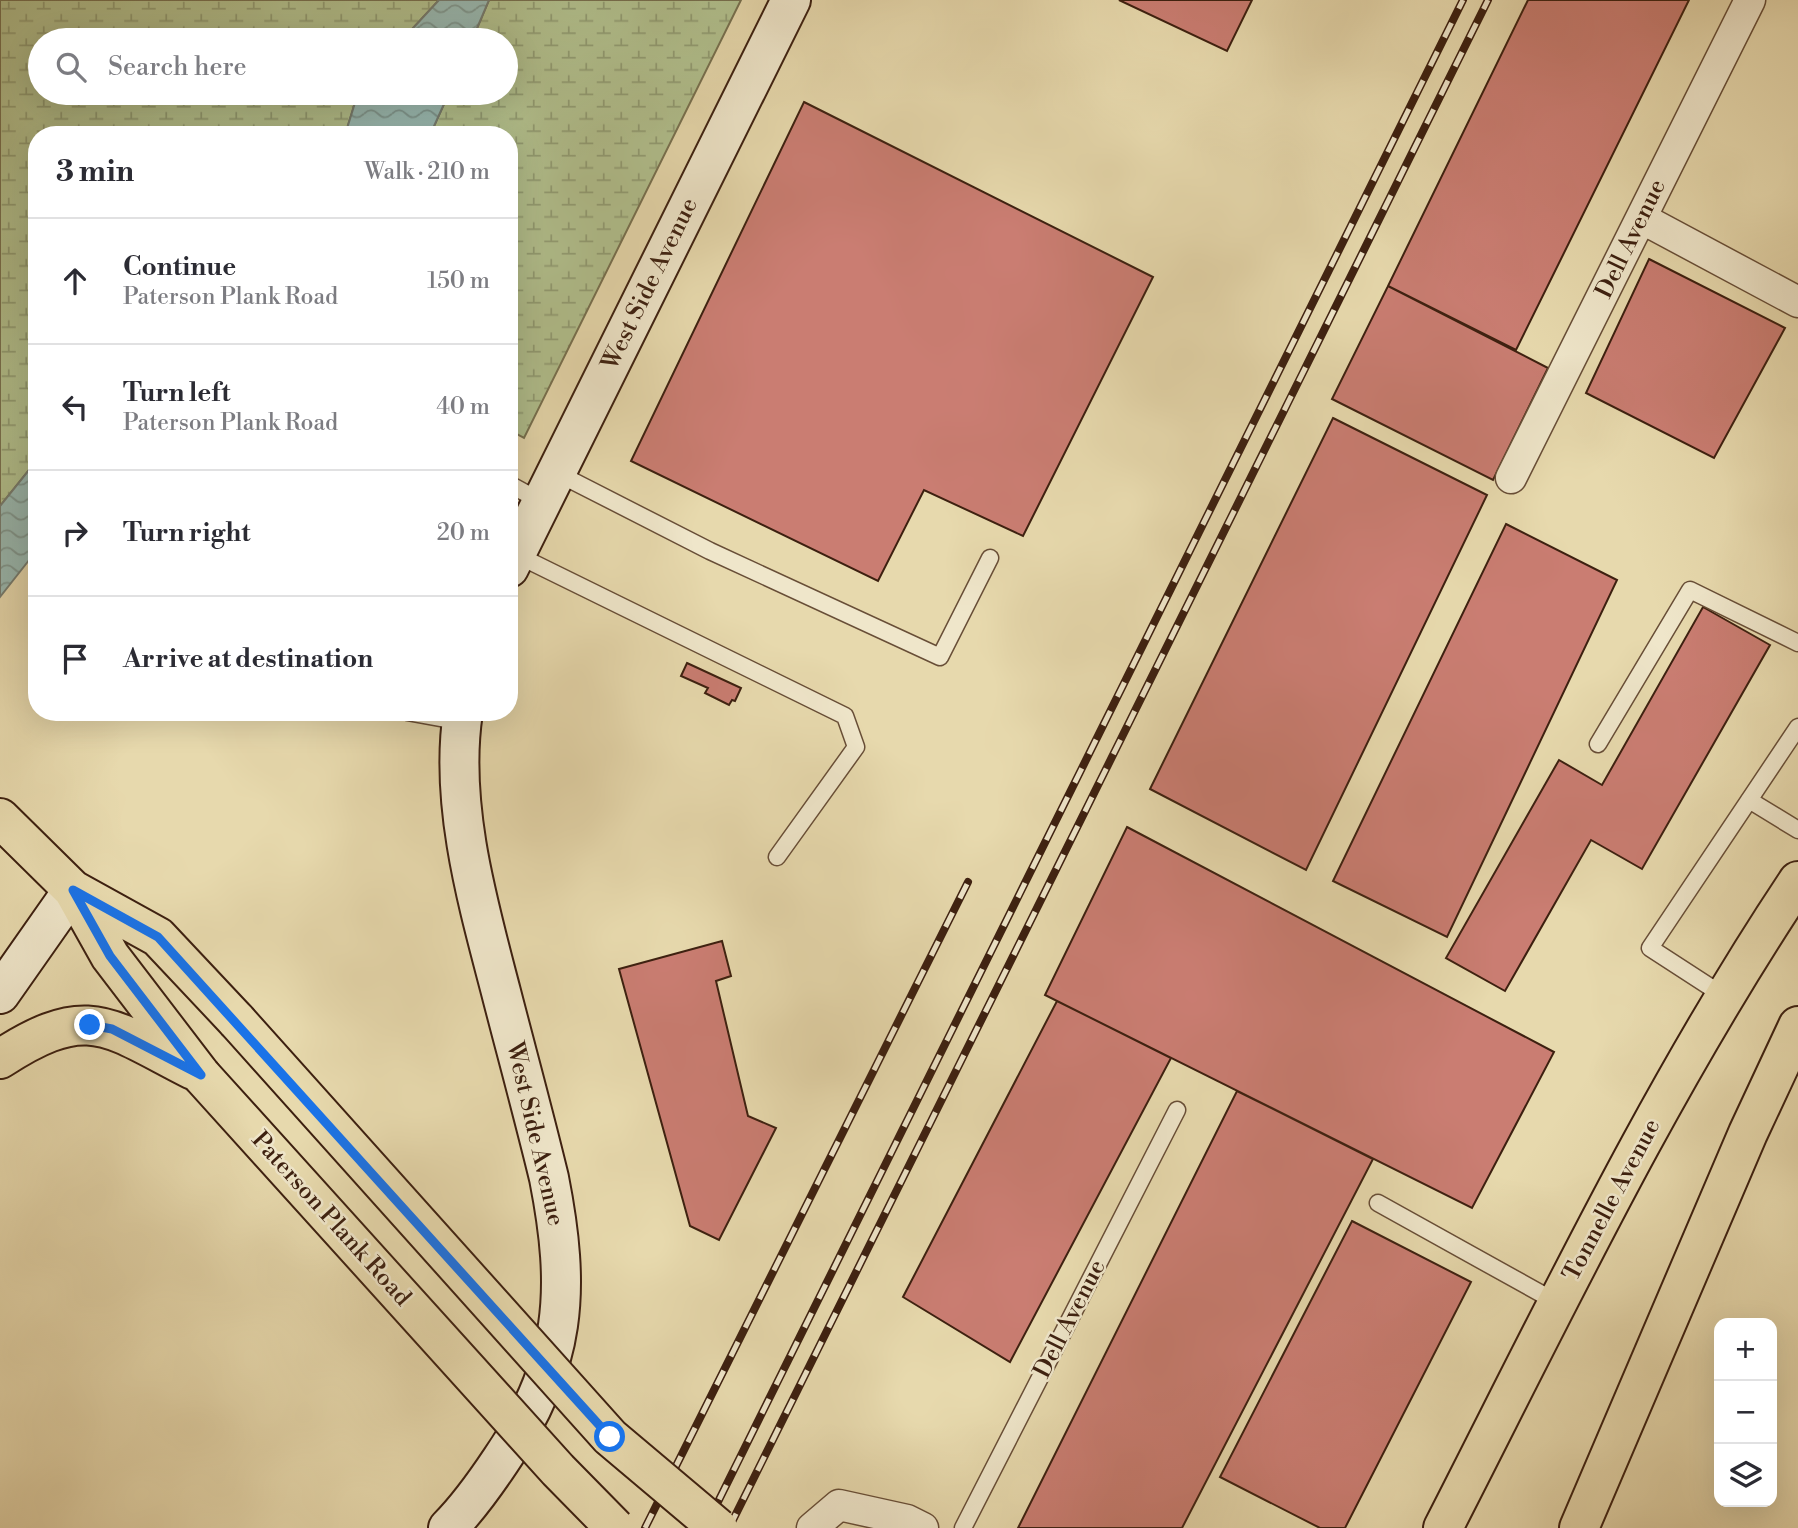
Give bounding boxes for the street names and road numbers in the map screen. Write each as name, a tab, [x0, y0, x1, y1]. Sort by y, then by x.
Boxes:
street label: Dell Avenue	[1589, 174, 1673, 304]
street label: West Side Avenue	[595, 193, 705, 376]
street label: West Side Avenue	[499, 1038, 571, 1229]
street label: Tonnelle Avenue	[1557, 1114, 1667, 1286]
street label: Paterson Plank Road	[245, 1126, 417, 1313]
street label: Dell Avenue	[1027, 1255, 1113, 1383]

